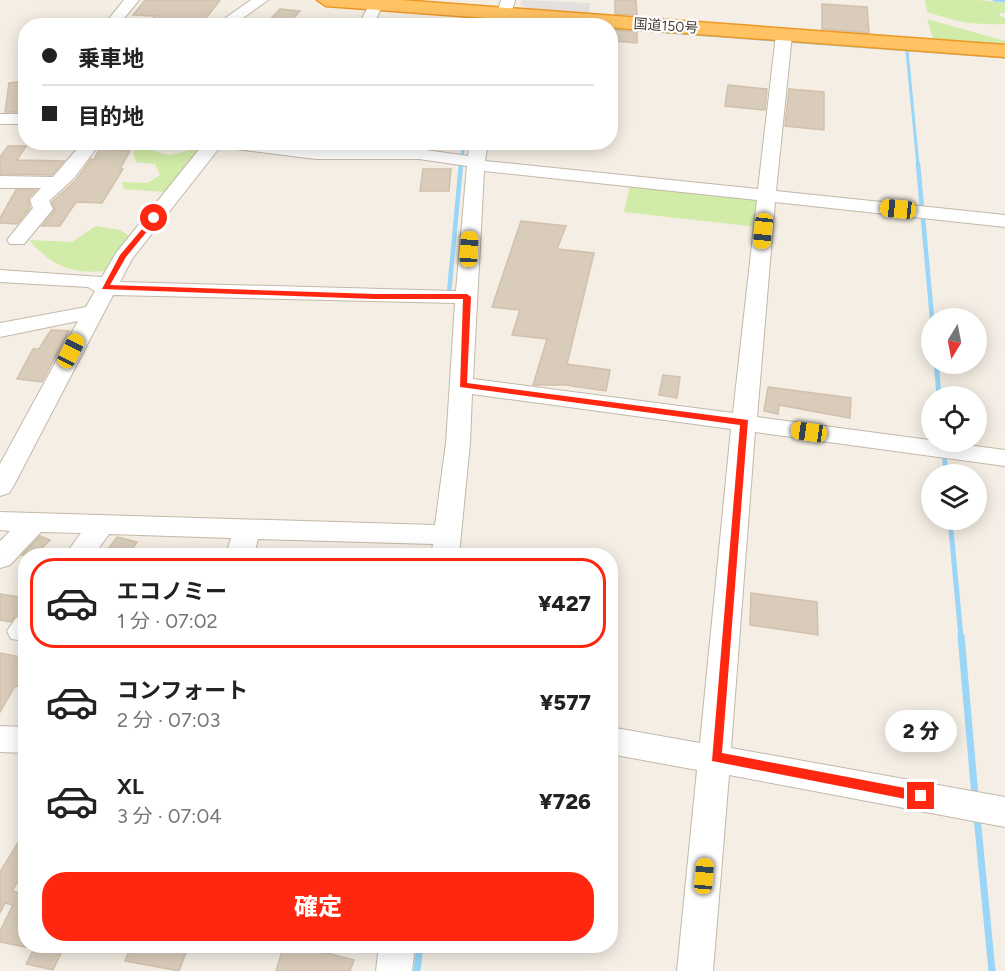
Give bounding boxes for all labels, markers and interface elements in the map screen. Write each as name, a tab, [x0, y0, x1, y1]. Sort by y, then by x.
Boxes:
street label: 国道150号	[633, 15, 699, 37]
text: 乗車地	[78, 45, 144, 72]
text: 目的地	[78, 103, 144, 130]
car	[879, 198, 917, 220]
route start	[140, 204, 167, 231]
car	[752, 212, 774, 250]
car	[459, 231, 479, 267]
north arrow	[921, 308, 987, 374]
map controls	[921, 308, 987, 530]
car	[55, 331, 87, 371]
button: locate	[921, 386, 987, 452]
car	[790, 421, 828, 443]
button: layers	[921, 464, 987, 530]
icon: car	[45, 576, 99, 630]
text: エコノミー	[117, 578, 227, 605]
text: ¥427	[538, 590, 591, 617]
text: 1 分 · 07:02	[117, 609, 218, 633]
icon: car	[45, 675, 99, 729]
text: コンフォート	[117, 677, 248, 704]
text: ¥577	[540, 689, 591, 716]
text: 2 分 · 07:03	[117, 708, 220, 732]
callout: 2 分	[885, 709, 957, 751]
text: 2 分	[903, 719, 939, 743]
text: XL	[117, 773, 144, 800]
icon: car	[45, 774, 99, 828]
route end	[907, 782, 934, 809]
text: ¥726	[539, 788, 591, 815]
text: 3 分 · 07:04	[117, 804, 222, 828]
car	[693, 857, 715, 895]
button: 確定	[42, 872, 594, 941]

